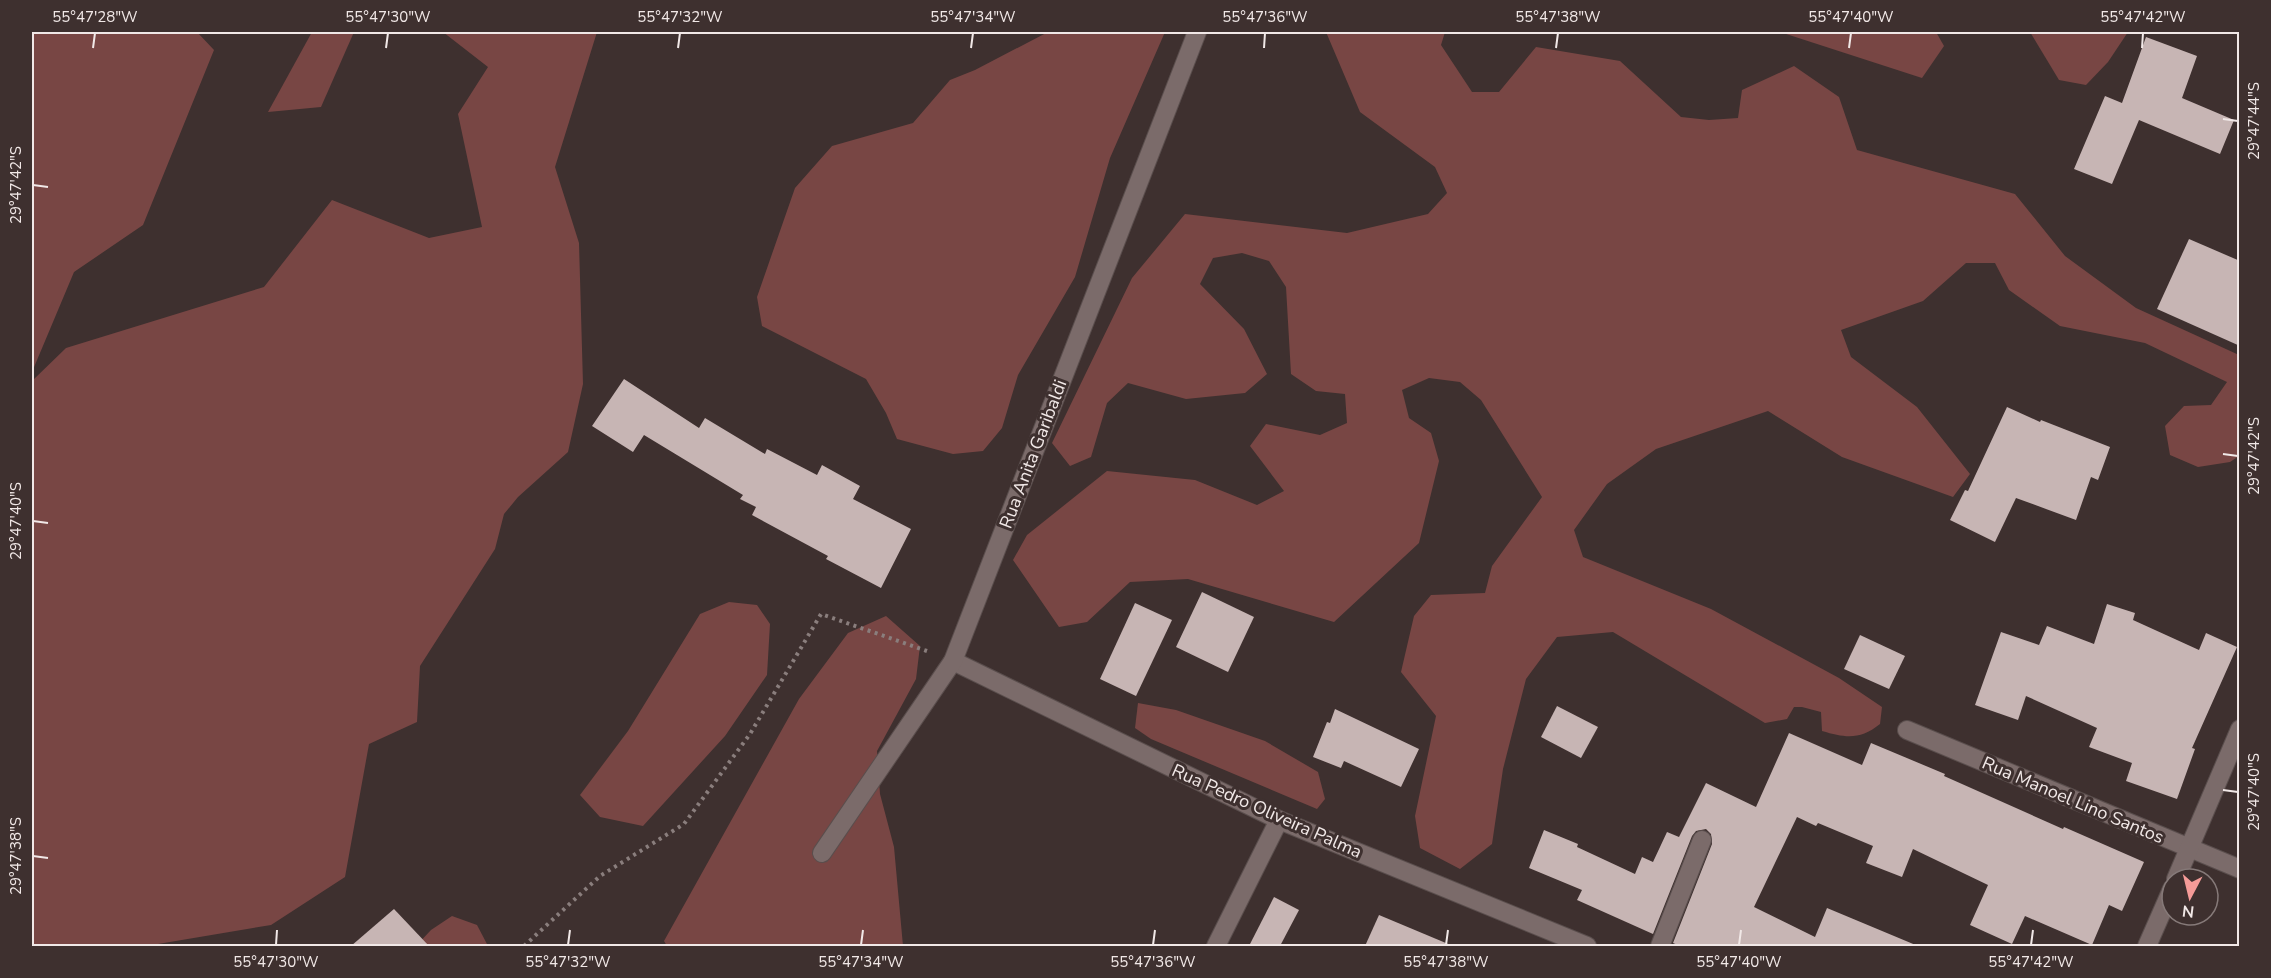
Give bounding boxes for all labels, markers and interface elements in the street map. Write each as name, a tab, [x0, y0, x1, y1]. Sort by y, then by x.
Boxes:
text: 55°47'28"W	[52, 7, 138, 27]
text: 55°47'30"W	[345, 7, 431, 27]
text: 55°47'32"W	[637, 7, 723, 27]
text: 55°47'34"W	[930, 7, 1016, 27]
text: 55°47'36"W	[1222, 7, 1308, 27]
text: 55°47'38"W	[1515, 7, 1601, 27]
text: 55°47'40"W	[1808, 7, 1894, 27]
text: 55°47'42"W	[2100, 7, 2186, 27]
text: 29°47'44"S	[2244, 82, 2264, 160]
text: 29°47'42"S	[6, 146, 26, 224]
street label: Rua Anita Garibaldi	[994, 376, 1072, 532]
text: 29°47'42"S	[2244, 417, 2264, 495]
text: 29°47'40"S	[6, 482, 26, 560]
street label: Rua Manoel Lino Santos	[1978, 751, 2168, 849]
text: 29°47'40"S	[2244, 753, 2264, 831]
street label: Rua Pedro Oliveira Palma	[1168, 758, 1366, 864]
text: 29°47'38"S	[6, 817, 26, 895]
north arrow	[2160, 867, 2220, 927]
text: N	[2181, 899, 2196, 923]
text: 55°47'30"W	[233, 952, 319, 972]
text: 55°47'32"W	[525, 952, 611, 972]
text: 55°47'34"W	[818, 952, 904, 972]
text: 55°47'36"W	[1110, 952, 1196, 972]
text: 55°47'38"W	[1403, 952, 1489, 972]
text: 55°47'40"W	[1696, 952, 1782, 972]
text: 55°47'42"W	[1988, 952, 2074, 972]

